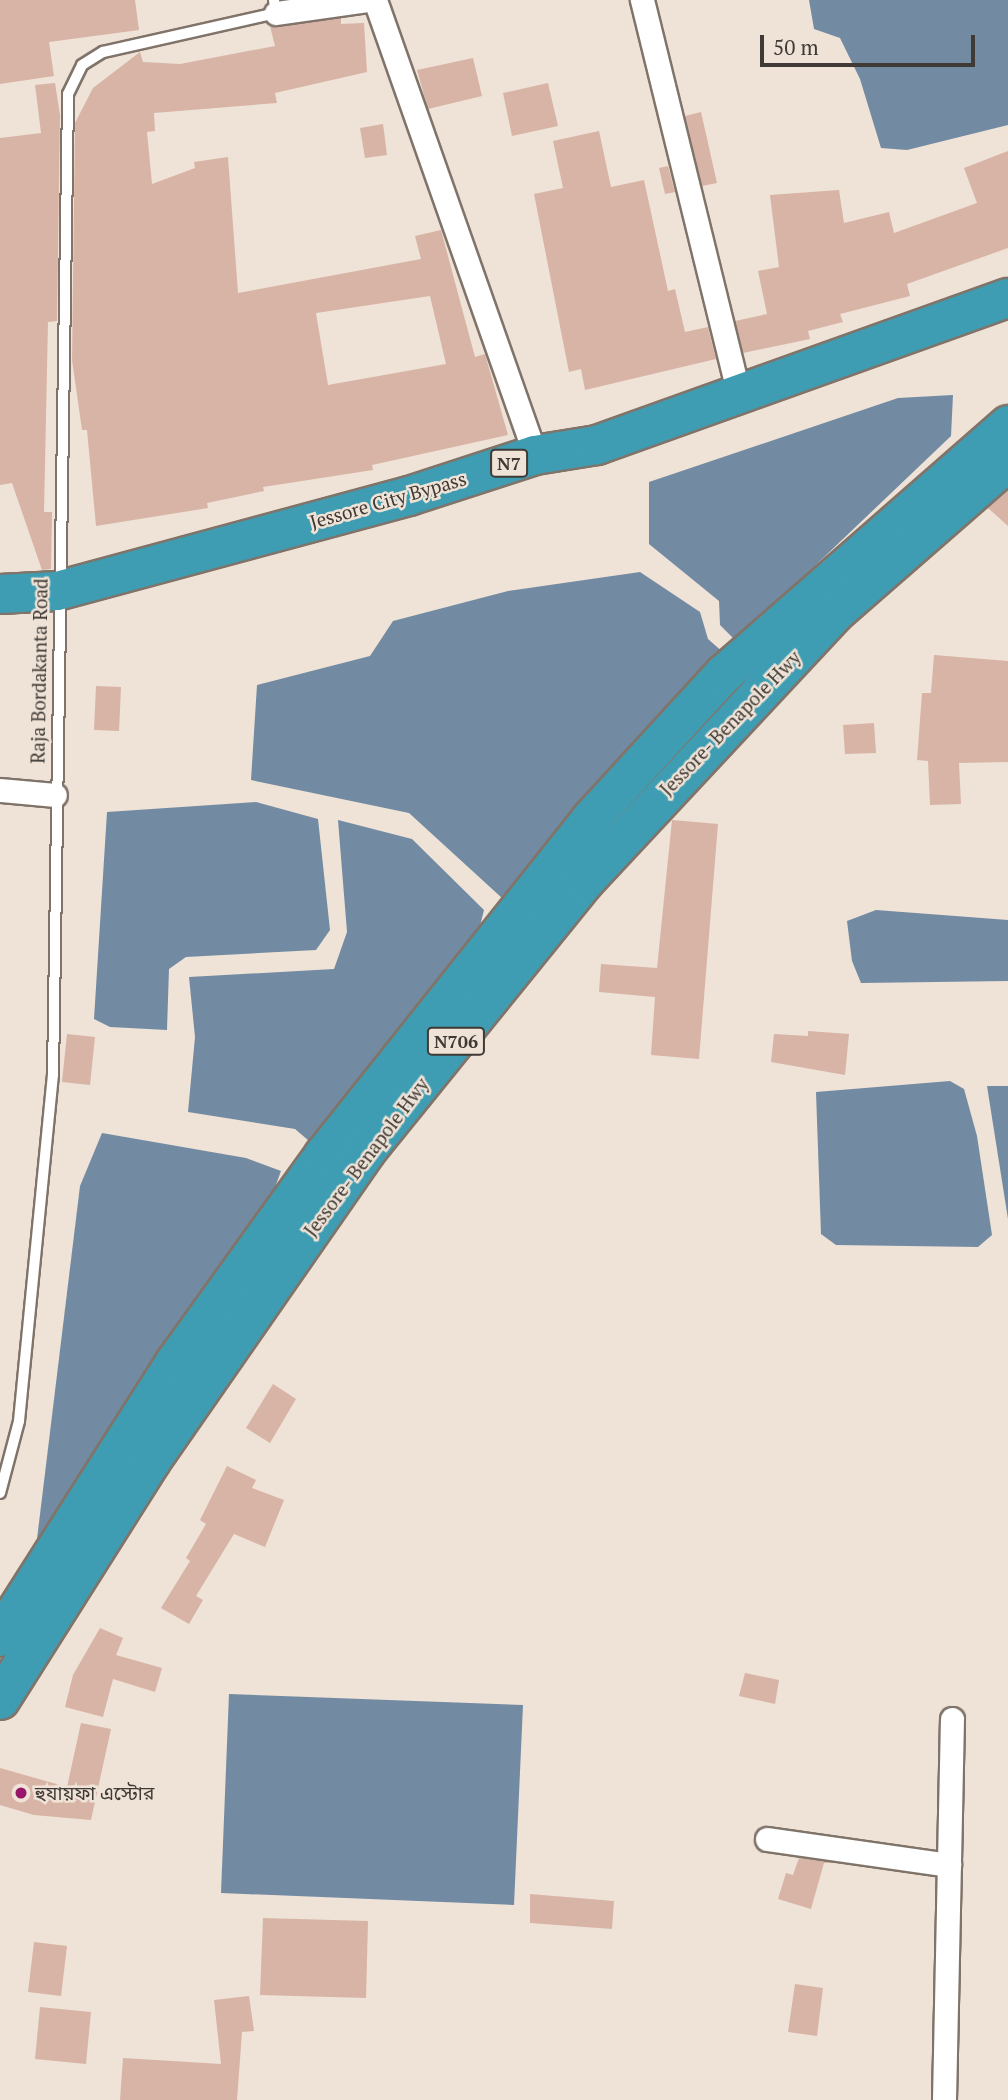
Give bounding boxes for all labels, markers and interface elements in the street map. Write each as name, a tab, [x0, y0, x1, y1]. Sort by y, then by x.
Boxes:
scale bar	[763, 21, 978, 65]
text: 50 m	[773, 33, 819, 61]
road number: N7	[490, 448, 528, 477]
street label: Jessore City Bypass	[307, 467, 469, 533]
street label: Raja Bordakanta Road	[26, 578, 52, 764]
street label: Jessore- Benapole Hwy	[655, 645, 805, 801]
road number: N706	[426, 1026, 486, 1056]
street label: Jessore- Benapole Hwy	[299, 1073, 433, 1241]
place label: হুযায়ফা এস্টোর	[35, 1782, 154, 1804]
marker: হুযায়ফা এস্টোর	[13, 1785, 29, 1801]

